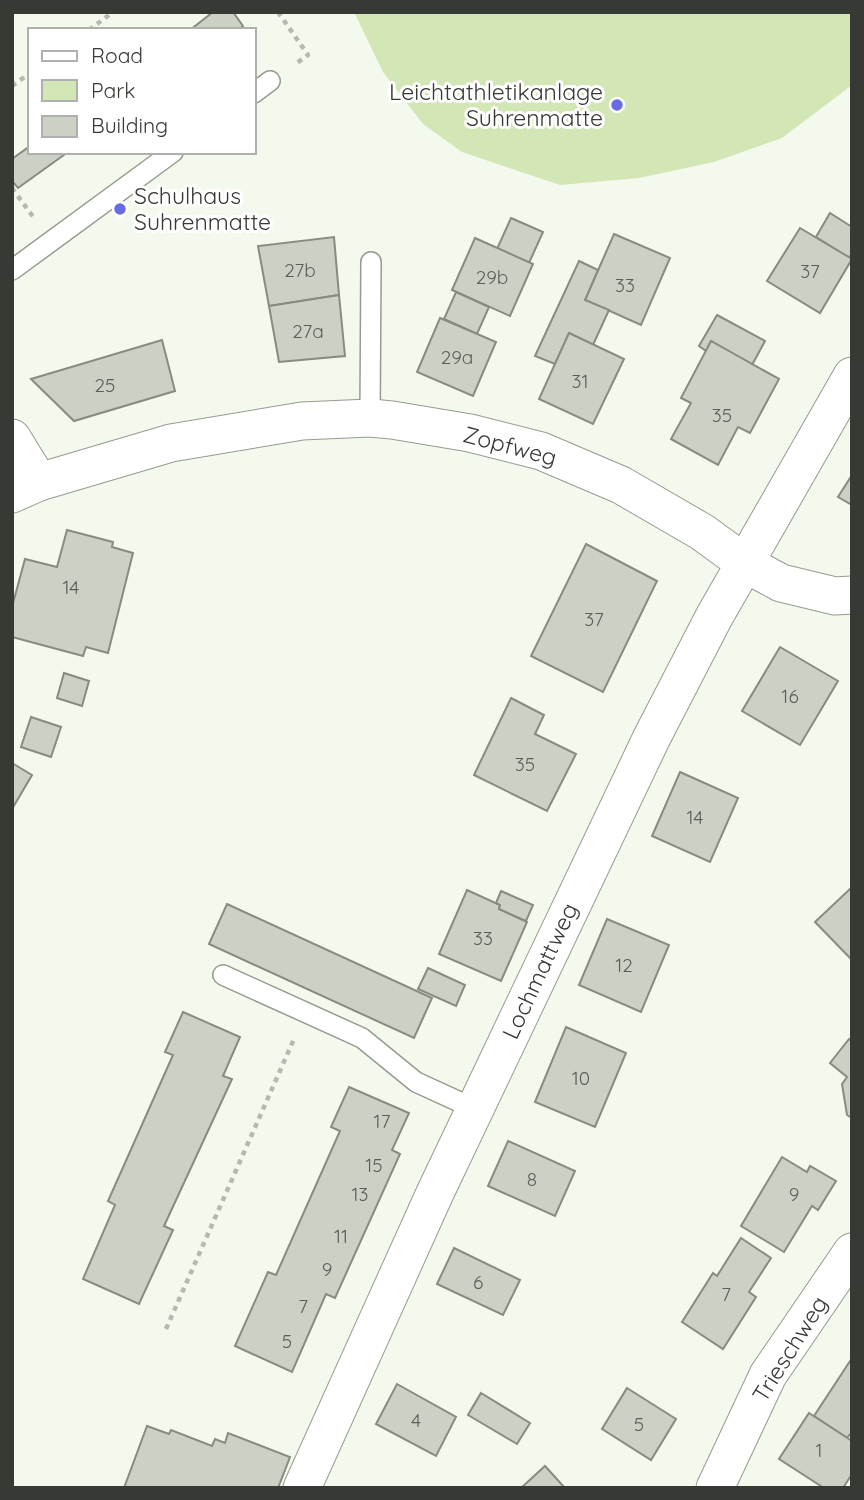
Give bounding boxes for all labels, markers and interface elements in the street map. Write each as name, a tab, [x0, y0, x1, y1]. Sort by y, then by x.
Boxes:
legend	[28, 28, 256, 154]
text: Road	[91, 42, 143, 68]
text: Park	[91, 77, 135, 103]
place label: Leichtathletikanlage Suhrenmatte	[389, 77, 603, 132]
marker: Leichtathletikanlage Suhrenmatte	[609, 97, 625, 113]
text: Building	[91, 112, 168, 138]
place label: Schulhaus Suhrenmatte	[134, 181, 271, 236]
marker: Schulhaus Suhrenmatte	[112, 201, 128, 217]
house number: 27b	[284, 258, 316, 282]
house number: 37	[800, 259, 820, 283]
house number: 29b	[476, 265, 508, 289]
house number: 33	[615, 273, 635, 297]
house number: 27a	[292, 319, 324, 343]
house number: 29a	[441, 345, 473, 369]
house number: 31	[572, 369, 589, 393]
house number: 25	[95, 373, 115, 397]
house number: 35	[712, 403, 732, 427]
street label: Zopfweg	[460, 419, 560, 472]
house number: 14	[63, 575, 79, 599]
house number: 37	[584, 607, 604, 631]
house number: 16	[781, 684, 799, 708]
house number: 35	[515, 752, 535, 776]
house number: 14	[687, 805, 703, 829]
street label: Lochmattweg	[495, 898, 584, 1044]
house number: 33	[473, 926, 493, 950]
house number: 12	[615, 953, 633, 977]
house number: 10	[572, 1066, 590, 1090]
house number: 17	[374, 1109, 391, 1133]
house number: 15	[365, 1153, 383, 1177]
house number: 8	[527, 1167, 537, 1191]
house number: 13	[352, 1182, 369, 1206]
house number: 9	[789, 1182, 799, 1206]
house number: 11	[334, 1224, 348, 1248]
house number: 9	[322, 1257, 332, 1281]
house number: 6	[473, 1270, 483, 1294]
house number: 7	[721, 1282, 731, 1306]
street label: Trieschweg	[746, 1290, 834, 1407]
house number: 7	[298, 1294, 308, 1318]
house number: 5	[282, 1329, 292, 1353]
house number: 4	[411, 1408, 421, 1432]
house number: 5	[634, 1412, 644, 1436]
house number: 1	[815, 1438, 823, 1462]

